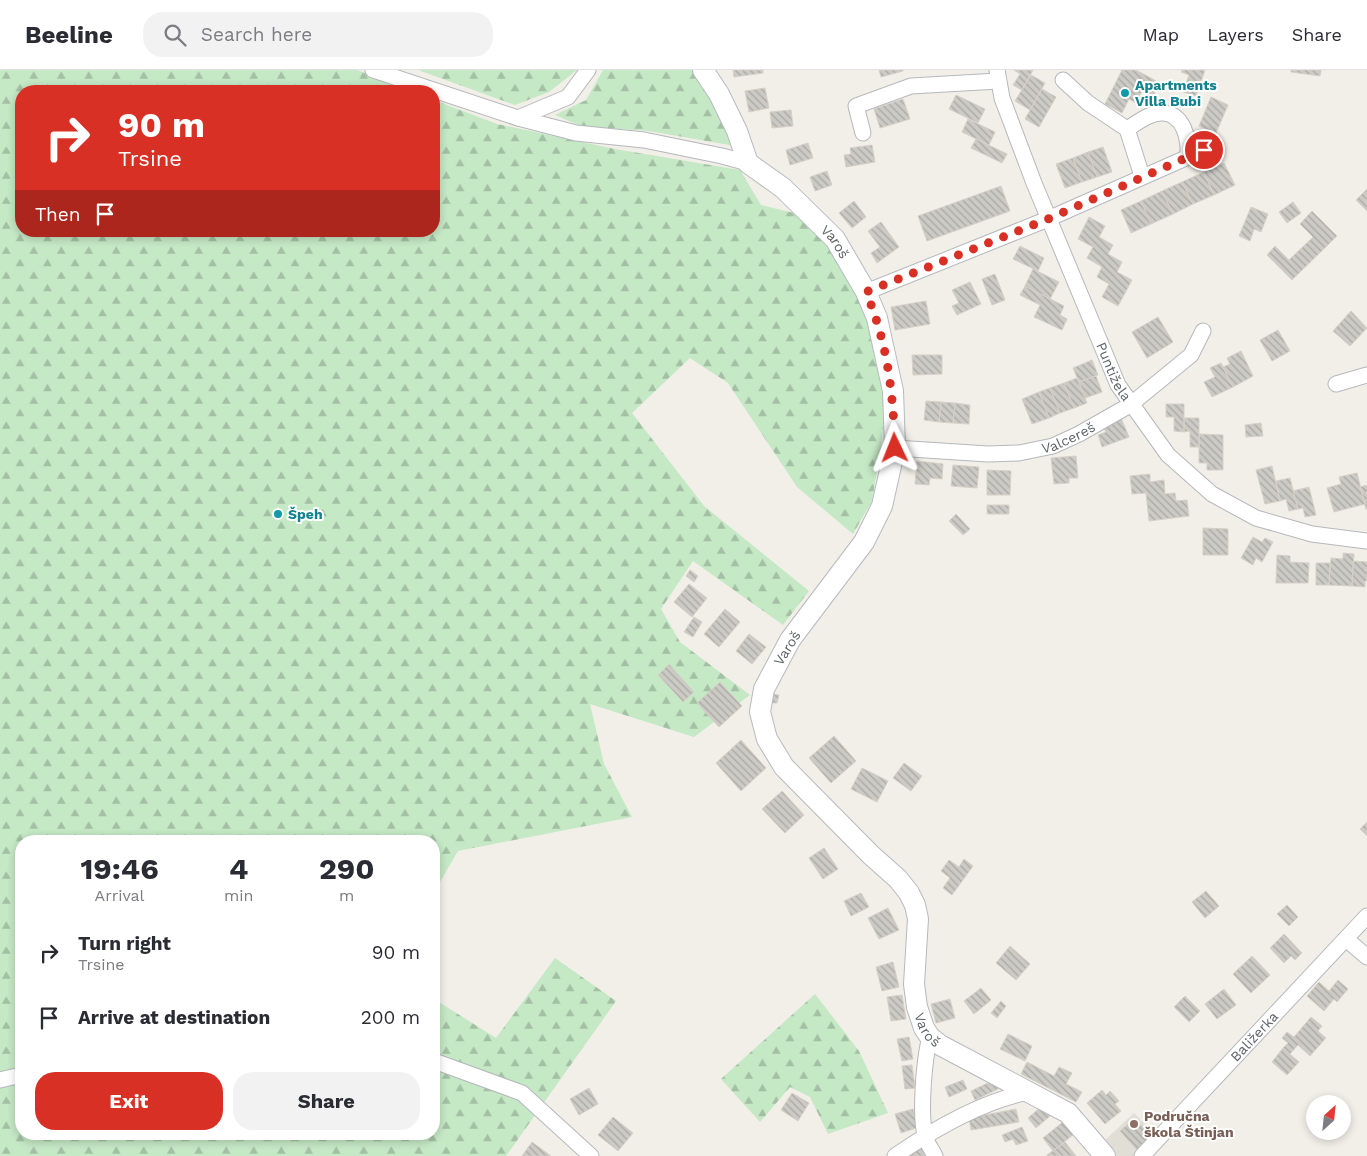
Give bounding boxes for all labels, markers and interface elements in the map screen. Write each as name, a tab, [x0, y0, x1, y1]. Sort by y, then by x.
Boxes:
search box	[143, 12, 493, 57]
text: Beeline	[25, 21, 113, 49]
icon: search	[161, 21, 189, 49]
text: Search here	[201, 23, 312, 46]
text: Map	[1142, 24, 1179, 45]
text: Layers	[1207, 24, 1264, 45]
text: Share	[1292, 24, 1342, 45]
place label: Apartments Villa Bubi	[1135, 77, 1217, 109]
marker: Apartments Villa Bubi	[1119, 87, 1131, 99]
text: 90 m	[118, 104, 205, 146]
icon: right	[35, 105, 100, 170]
pin	[1183, 129, 1225, 171]
icon: arrive	[1190, 136, 1218, 164]
text: Trsine	[118, 146, 182, 171]
icon: arrive	[91, 200, 119, 228]
text: Then	[35, 203, 81, 226]
street label: Varoš	[818, 222, 853, 261]
street label: Puntižela	[1093, 340, 1135, 404]
street label: Valcereš	[1040, 419, 1098, 456]
position arrow	[868, 421, 920, 473]
place label: Špeh	[288, 506, 323, 522]
marker: Špeh	[272, 508, 284, 520]
street label: Varoš	[770, 628, 804, 668]
text: 19:46	[80, 851, 159, 886]
text: 4	[229, 851, 249, 886]
text: 290	[319, 851, 375, 886]
text: Arrival	[95, 886, 145, 905]
text: min	[224, 886, 254, 905]
text: m	[339, 886, 354, 905]
text: Turn right	[78, 932, 171, 955]
icon: right	[35, 939, 63, 967]
text: 90 m	[372, 941, 420, 964]
text: Trsine	[78, 955, 125, 974]
icon: arrive	[35, 1004, 63, 1032]
text: Arrive at destination	[78, 1006, 270, 1029]
text: 200 m	[361, 1006, 420, 1029]
street label: Baližerka	[1227, 1008, 1281, 1064]
street label: Varoš	[911, 1011, 944, 1050]
button: Exit	[35, 1072, 223, 1130]
button: Share	[233, 1072, 420, 1130]
north arrow	[1306, 1095, 1351, 1140]
map controls	[1306, 1095, 1351, 1140]
place label: Područna škola Štinjan	[1144, 1108, 1234, 1140]
marker: Područna škola Štinjan	[1128, 1118, 1140, 1130]

